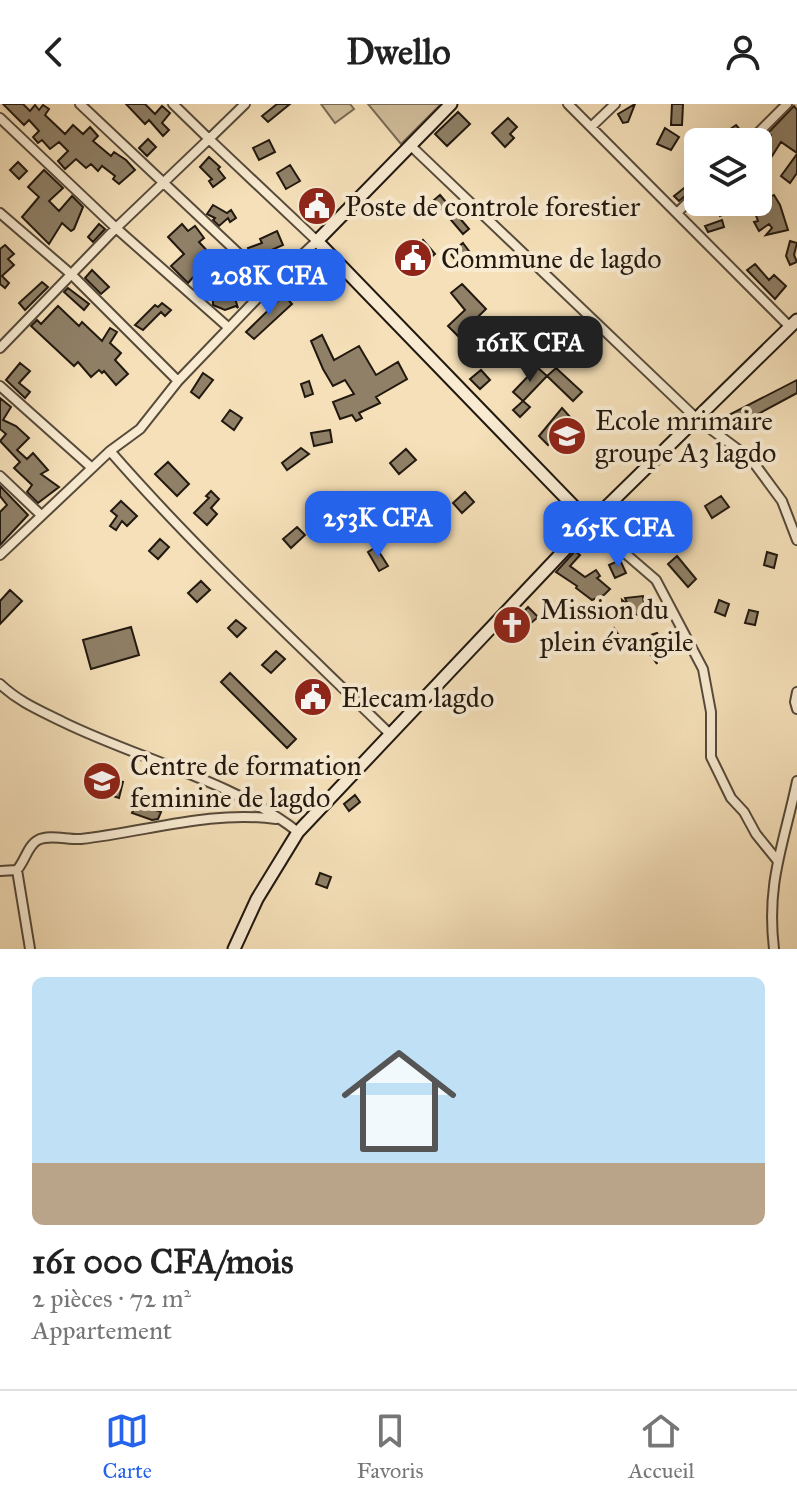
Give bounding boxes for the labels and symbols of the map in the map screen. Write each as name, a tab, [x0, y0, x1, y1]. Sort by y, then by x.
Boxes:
public building icon: Poste de controle forestier	[296, 185, 338, 227]
place label: Poste de controle forestier	[345, 189, 641, 224]
public building icon: Commune de lagdo	[392, 237, 434, 279]
place label: Commune de lagdo	[441, 241, 662, 276]
pin: 208K CFA	[186, 249, 352, 317]
pin: 161K CFA	[447, 316, 613, 384]
place label: Ecole mrimaire groupe A3 lagdo	[595, 403, 776, 470]
school or university icon: Ecole mrimaire groupe A3 lagdo	[546, 415, 588, 457]
pin: 253K CFA	[295, 491, 461, 559]
pin: 265K CFA	[535, 501, 701, 569]
place label: Mission du plein évangile	[539, 592, 694, 659]
church icon: Mission du plein évangile	[491, 604, 533, 646]
public building icon: Elecam lagdo	[292, 676, 334, 718]
place label: Elecam lagdo	[341, 680, 494, 715]
place label: Centre de formation feminine de lagdo	[130, 748, 362, 815]
school or university icon: Centre de formation feminine de lagdo	[81, 760, 123, 802]

